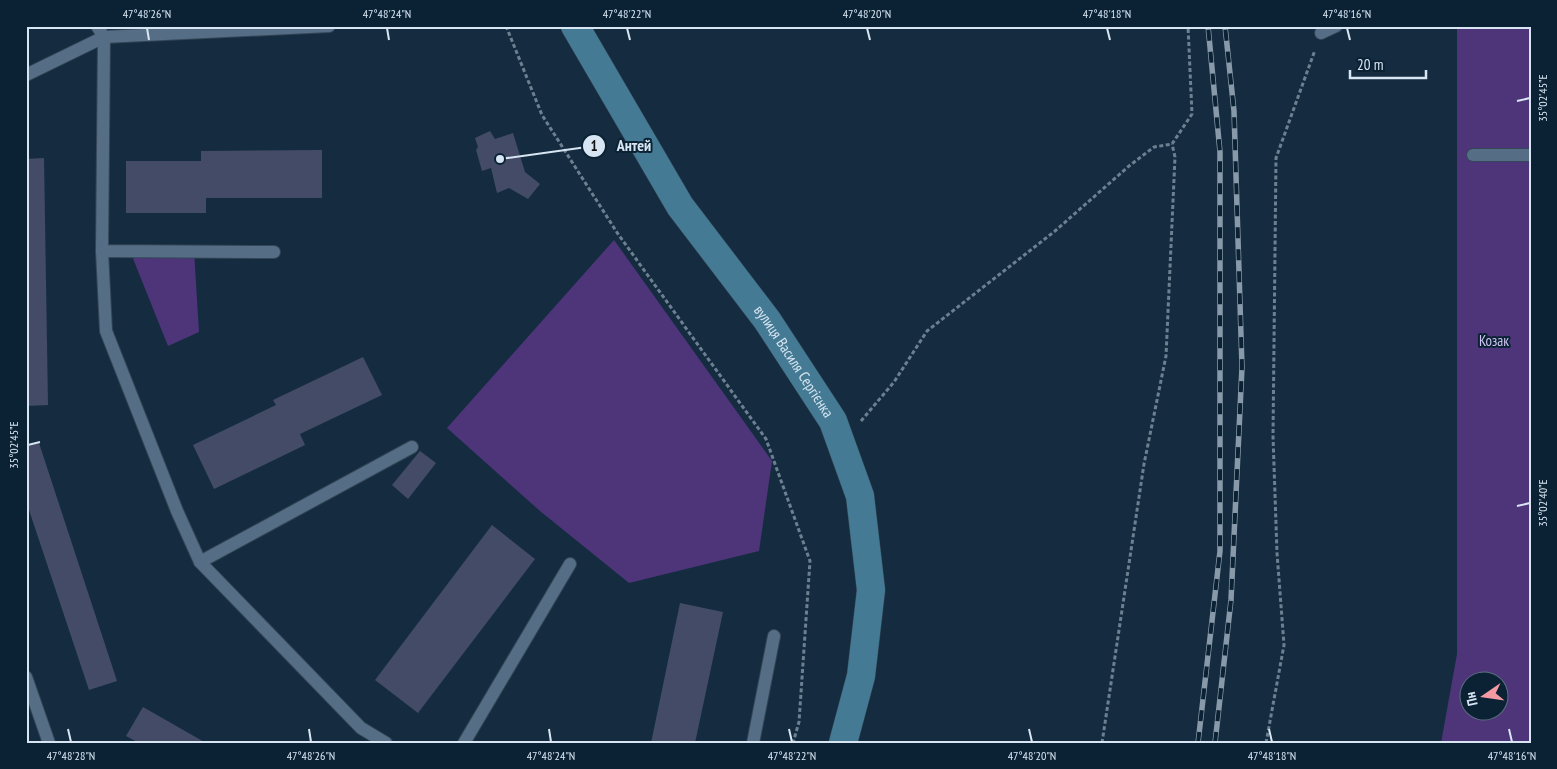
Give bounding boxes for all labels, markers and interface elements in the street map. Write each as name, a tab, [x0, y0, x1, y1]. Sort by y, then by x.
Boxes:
text: 47°48'26"N	[123, 6, 171, 21]
text: 47°48'24"N	[363, 6, 411, 21]
text: 47°48'22"N	[603, 6, 651, 21]
text: 47°48'20"N	[843, 6, 891, 21]
text: 47°48'18"N	[1083, 6, 1131, 21]
text: 47°48'16"N	[1323, 6, 1371, 21]
scale bar	[1350, 48, 1426, 80]
text: 20 m	[1357, 55, 1383, 74]
text: 35°02'45"E	[1535, 74, 1550, 122]
callout: Антей	[581, 130, 661, 161]
text: Антей	[616, 135, 651, 155]
text: 1	[590, 136, 598, 155]
street label: вулиця Василя Сергієнка	[750, 301, 838, 421]
park label: Козак	[1479, 331, 1509, 350]
text: 35°02'45"E	[6, 421, 21, 469]
text: 35°02'40"E	[1535, 479, 1550, 527]
north arrow	[1460, 672, 1510, 722]
text: Пн	[1461, 690, 1482, 708]
text: 47°48'28"N	[47, 748, 95, 763]
text: 47°48'26"N	[287, 748, 335, 763]
text: 47°48'24"N	[527, 748, 575, 763]
text: 47°48'22"N	[768, 748, 816, 763]
text: 47°48'20"N	[1008, 748, 1056, 763]
text: 47°48'18"N	[1248, 748, 1296, 763]
text: 47°48'16"N	[1488, 748, 1536, 763]

